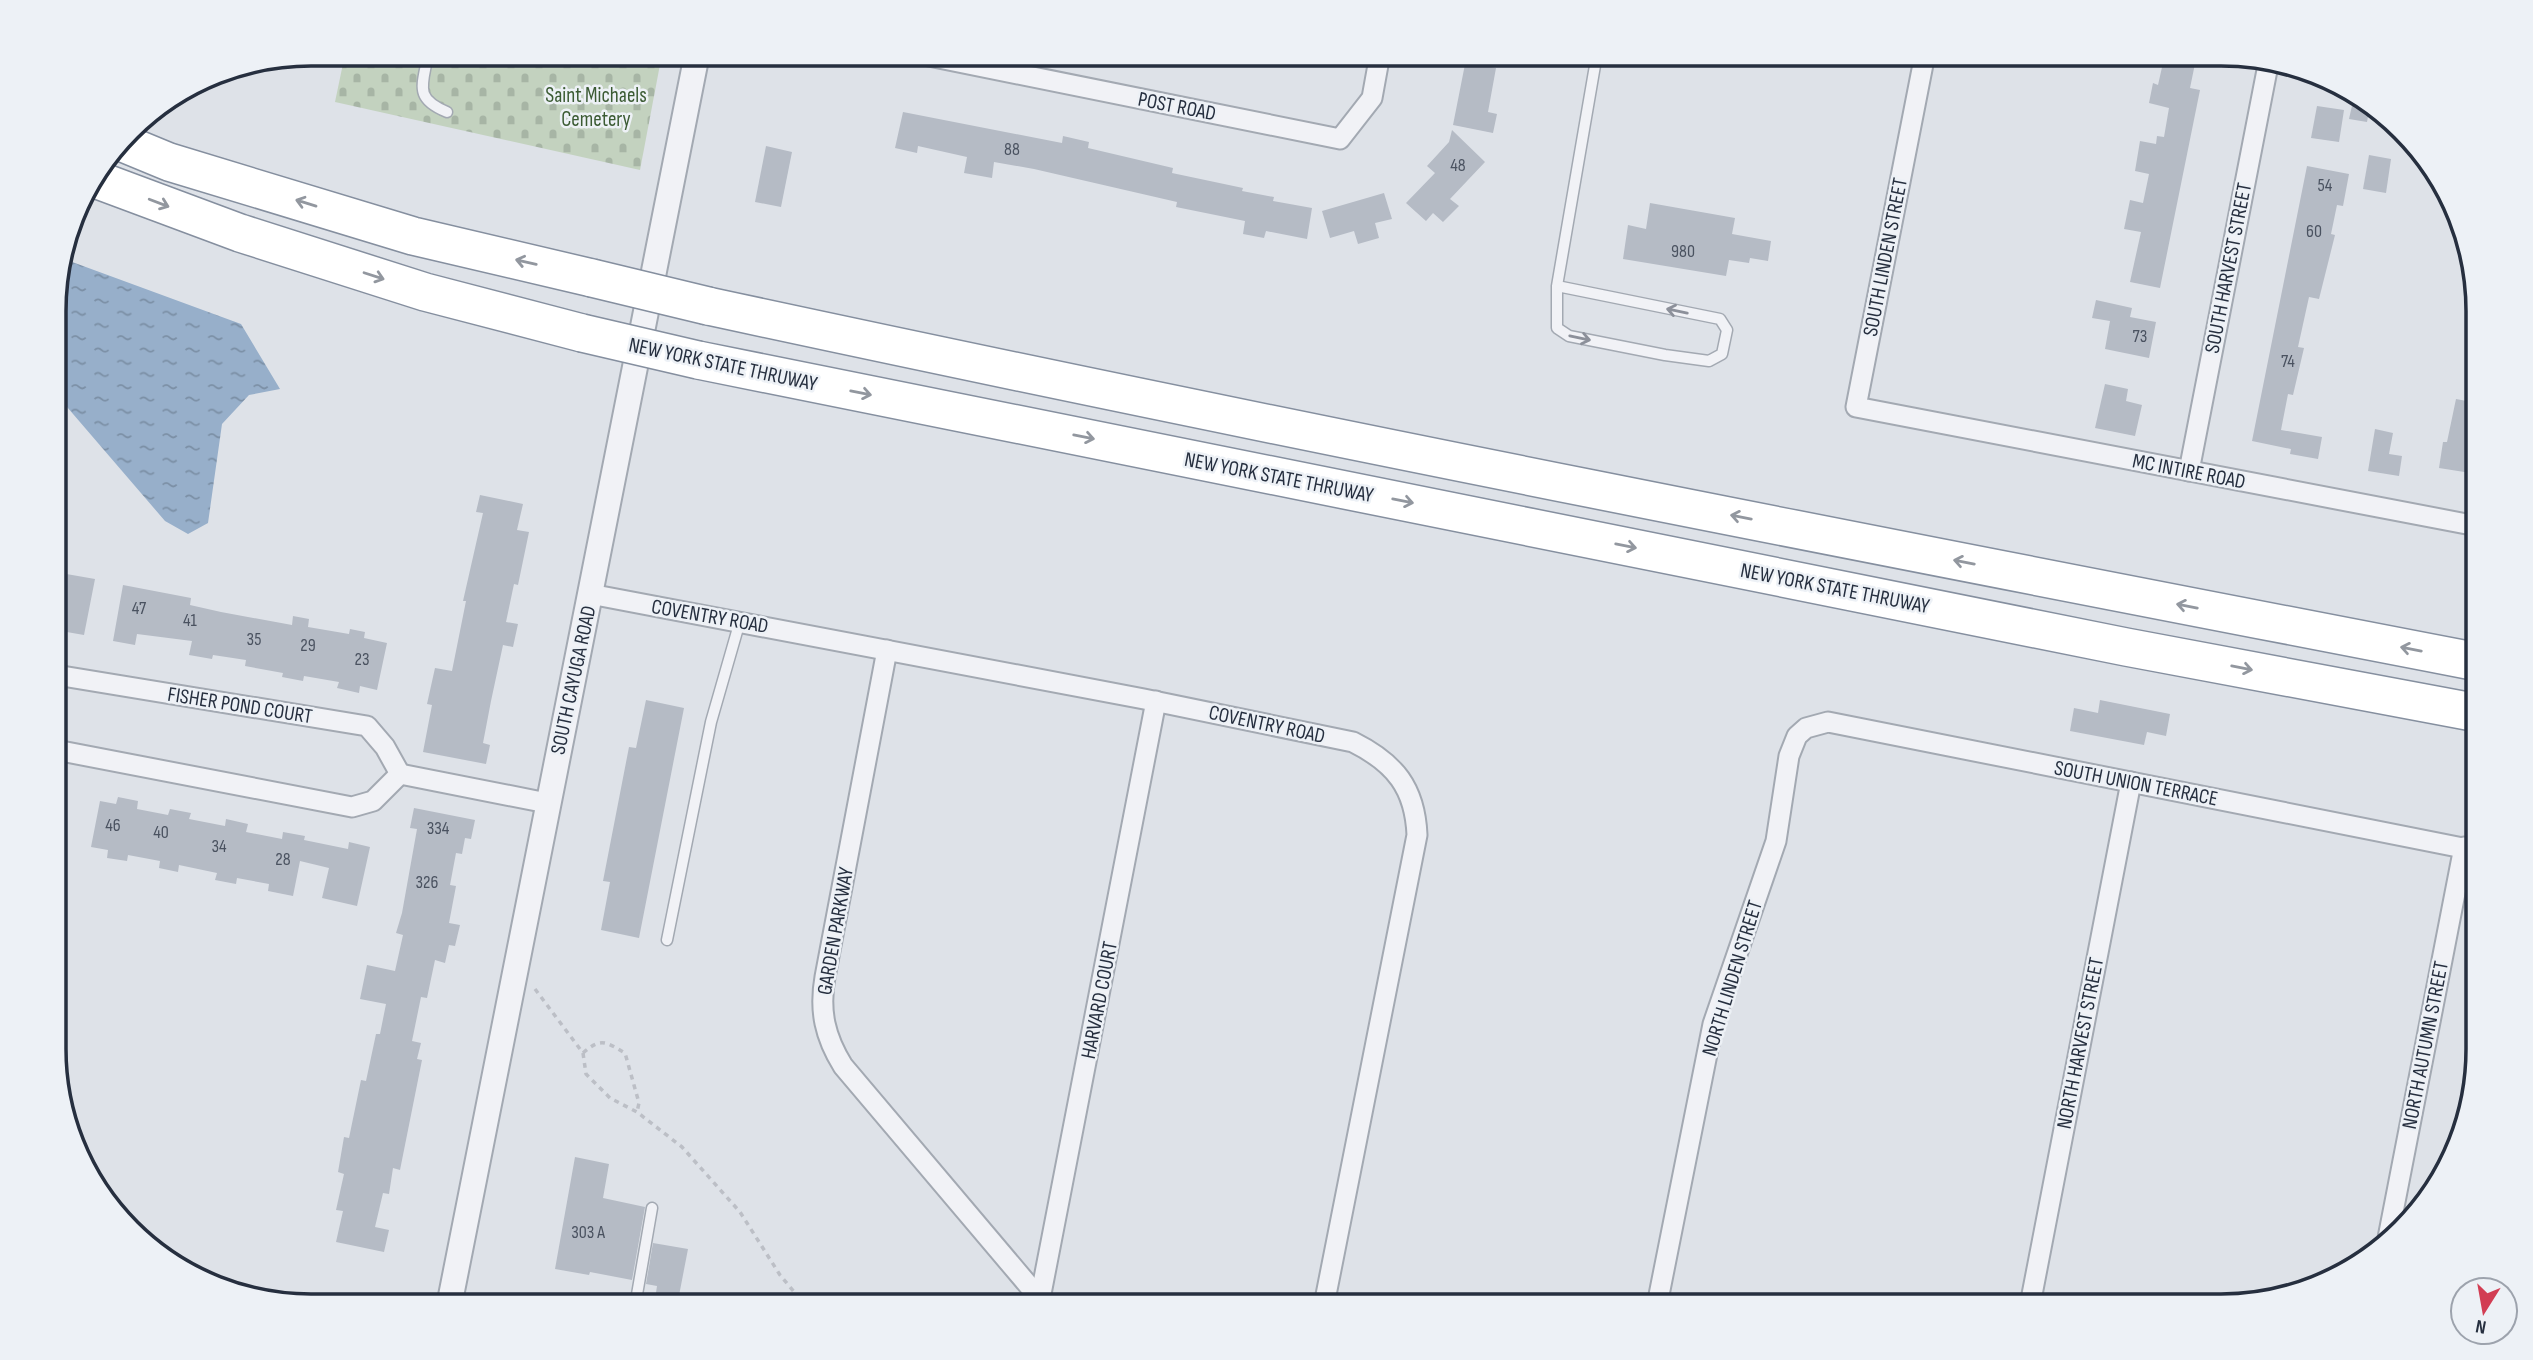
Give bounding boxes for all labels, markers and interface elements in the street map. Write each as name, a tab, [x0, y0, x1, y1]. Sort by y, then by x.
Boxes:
park label: Saint Michaels Cemetery	[545, 83, 647, 132]
street label: POST ROAD	[1136, 87, 1218, 126]
house number: 88	[1004, 139, 1020, 160]
house number: 48	[1450, 155, 1466, 176]
street label: SOUTH LINDEN STREET	[1858, 175, 1913, 338]
house number: 54	[2318, 175, 2333, 196]
street label: SOUTH HARVEST STREET	[2200, 180, 2257, 355]
one-way arrow	[296, 196, 318, 209]
one-way arrow	[148, 198, 170, 211]
house number: 60	[2306, 221, 2322, 242]
house number: 980	[1671, 241, 1695, 262]
one-way arrow	[515, 255, 538, 269]
one-way arrow	[363, 271, 385, 284]
one-way arrow	[1666, 303, 1689, 317]
house number: 73	[2133, 326, 2147, 347]
street label: NEW YORK STATE THRUWAY	[626, 332, 820, 397]
one-way arrow	[1568, 332, 1591, 346]
house number: 74	[2281, 351, 2295, 372]
one-way arrow	[849, 386, 872, 400]
one-way arrow	[1072, 431, 1095, 445]
street label: NEW YORK STATE THRUWAY	[1182, 447, 1376, 508]
street label: MC INTIRE ROAD	[2130, 448, 2248, 495]
one-way arrow	[1391, 495, 1414, 509]
one-way arrow	[1730, 510, 1753, 524]
one-way arrow	[1614, 540, 1637, 554]
one-way arrow	[1953, 554, 1976, 568]
street label: NEW YORK STATE THRUWAY	[1738, 558, 1932, 619]
street label: COVENTRY ROAD	[650, 594, 770, 639]
house number: 47	[132, 598, 147, 619]
one-way arrow	[2176, 599, 2199, 612]
street label: SOUTH CAYUGA ROAD	[545, 603, 601, 757]
house number: 41	[183, 610, 198, 631]
house number: 35	[247, 629, 261, 650]
house number: 29	[300, 635, 316, 656]
one-way arrow	[2400, 641, 2423, 655]
house number: 23	[355, 649, 370, 670]
one-way arrow	[2230, 662, 2253, 676]
street label: FISHER POND COURT	[166, 682, 315, 729]
street label: COVENTRY ROAD	[1206, 700, 1327, 749]
street label: SOUTH UNION TERRACE	[2052, 755, 2220, 812]
house number: 46	[105, 815, 121, 836]
house number: 334	[427, 818, 450, 839]
house number: 40	[153, 822, 169, 843]
house number: 34	[211, 836, 227, 857]
house number: 28	[275, 849, 291, 870]
street label: GARDEN PARKWAY	[812, 865, 859, 997]
house number: 326	[416, 872, 439, 893]
street label: NORTH LINDEN STREET	[1697, 897, 1768, 1059]
street label: HARVARD COURT	[1076, 939, 1123, 1061]
street label: NORTH HARVEST STREET	[2052, 955, 2109, 1131]
street label: NORTH AUTUMN STREET	[2397, 959, 2454, 1131]
house number: 303 A	[571, 1222, 605, 1243]
north arrow	[2449, 1276, 2519, 1346]
text: N	[2474, 1314, 2488, 1338]

